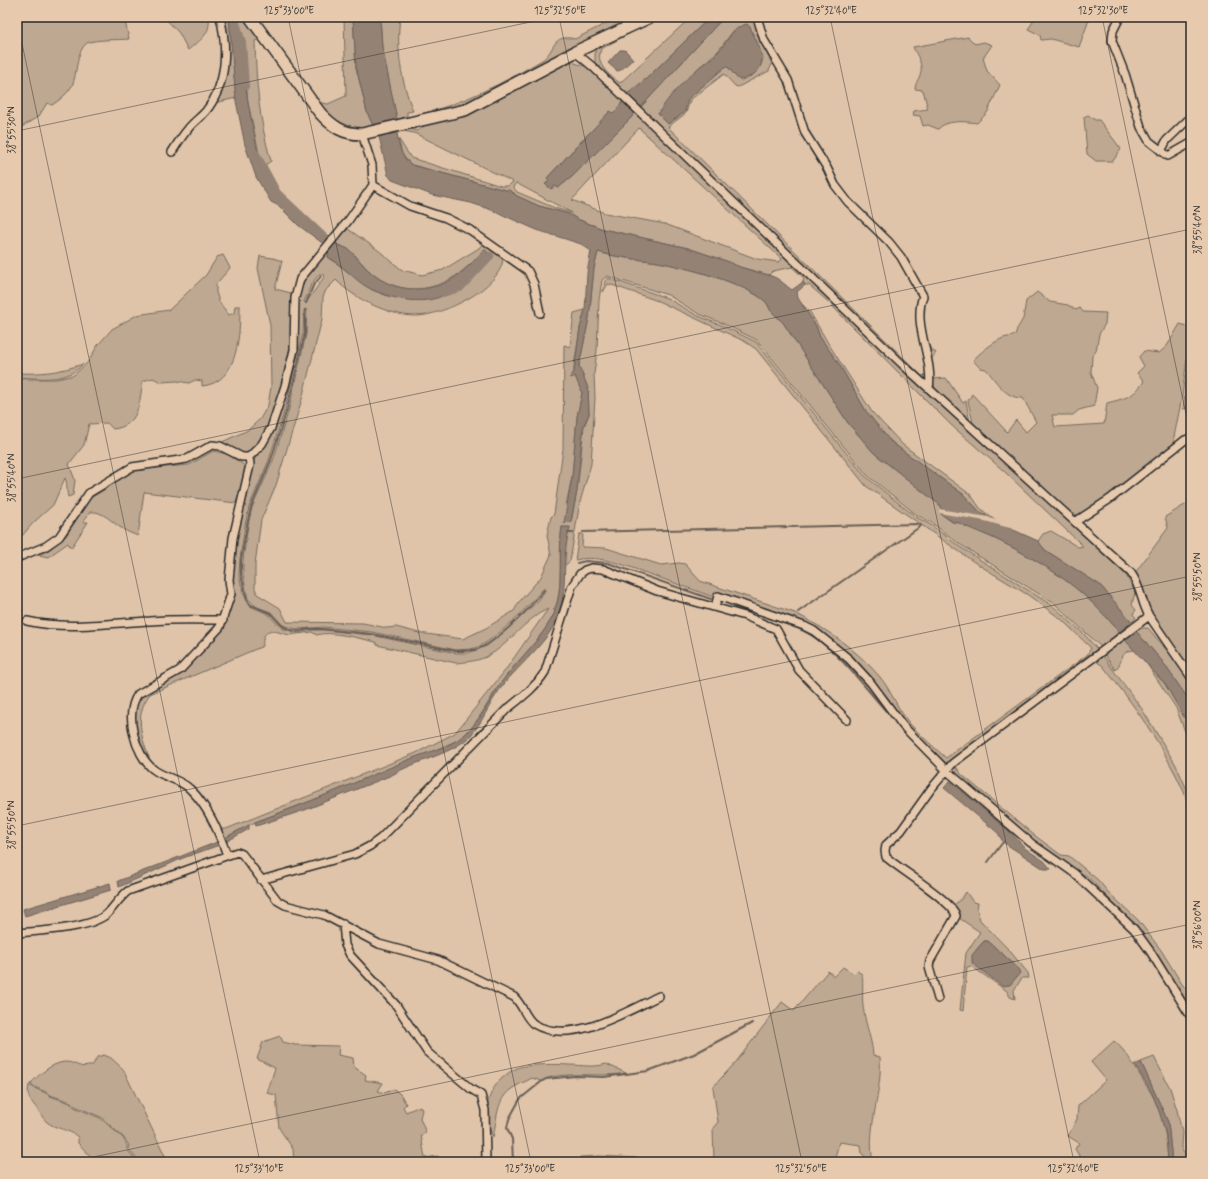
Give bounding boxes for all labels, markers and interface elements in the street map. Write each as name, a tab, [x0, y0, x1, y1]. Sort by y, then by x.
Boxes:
text: 125°33'00"E	[264, 4, 314, 18]
text: 125°32'50"E	[534, 4, 586, 18]
text: 125°32'40"E	[805, 4, 857, 18]
text: 125°32'30"E	[1078, 4, 1128, 18]
text: 38°55'30"N	[5, 106, 19, 154]
text: 38°55'40"N	[1191, 205, 1205, 254]
text: 38°55'40"N	[5, 453, 19, 502]
text: 38°55'50"N	[1191, 552, 1205, 601]
text: 38°55'50"N	[5, 800, 19, 849]
text: 38°56'00"N	[1191, 900, 1205, 949]
text: 125°33'10"E	[234, 1162, 284, 1176]
text: 125°33'00"E	[505, 1162, 555, 1176]
text: 125°32'50"E	[775, 1162, 827, 1176]
text: 125°32'40"E	[1047, 1162, 1099, 1176]

